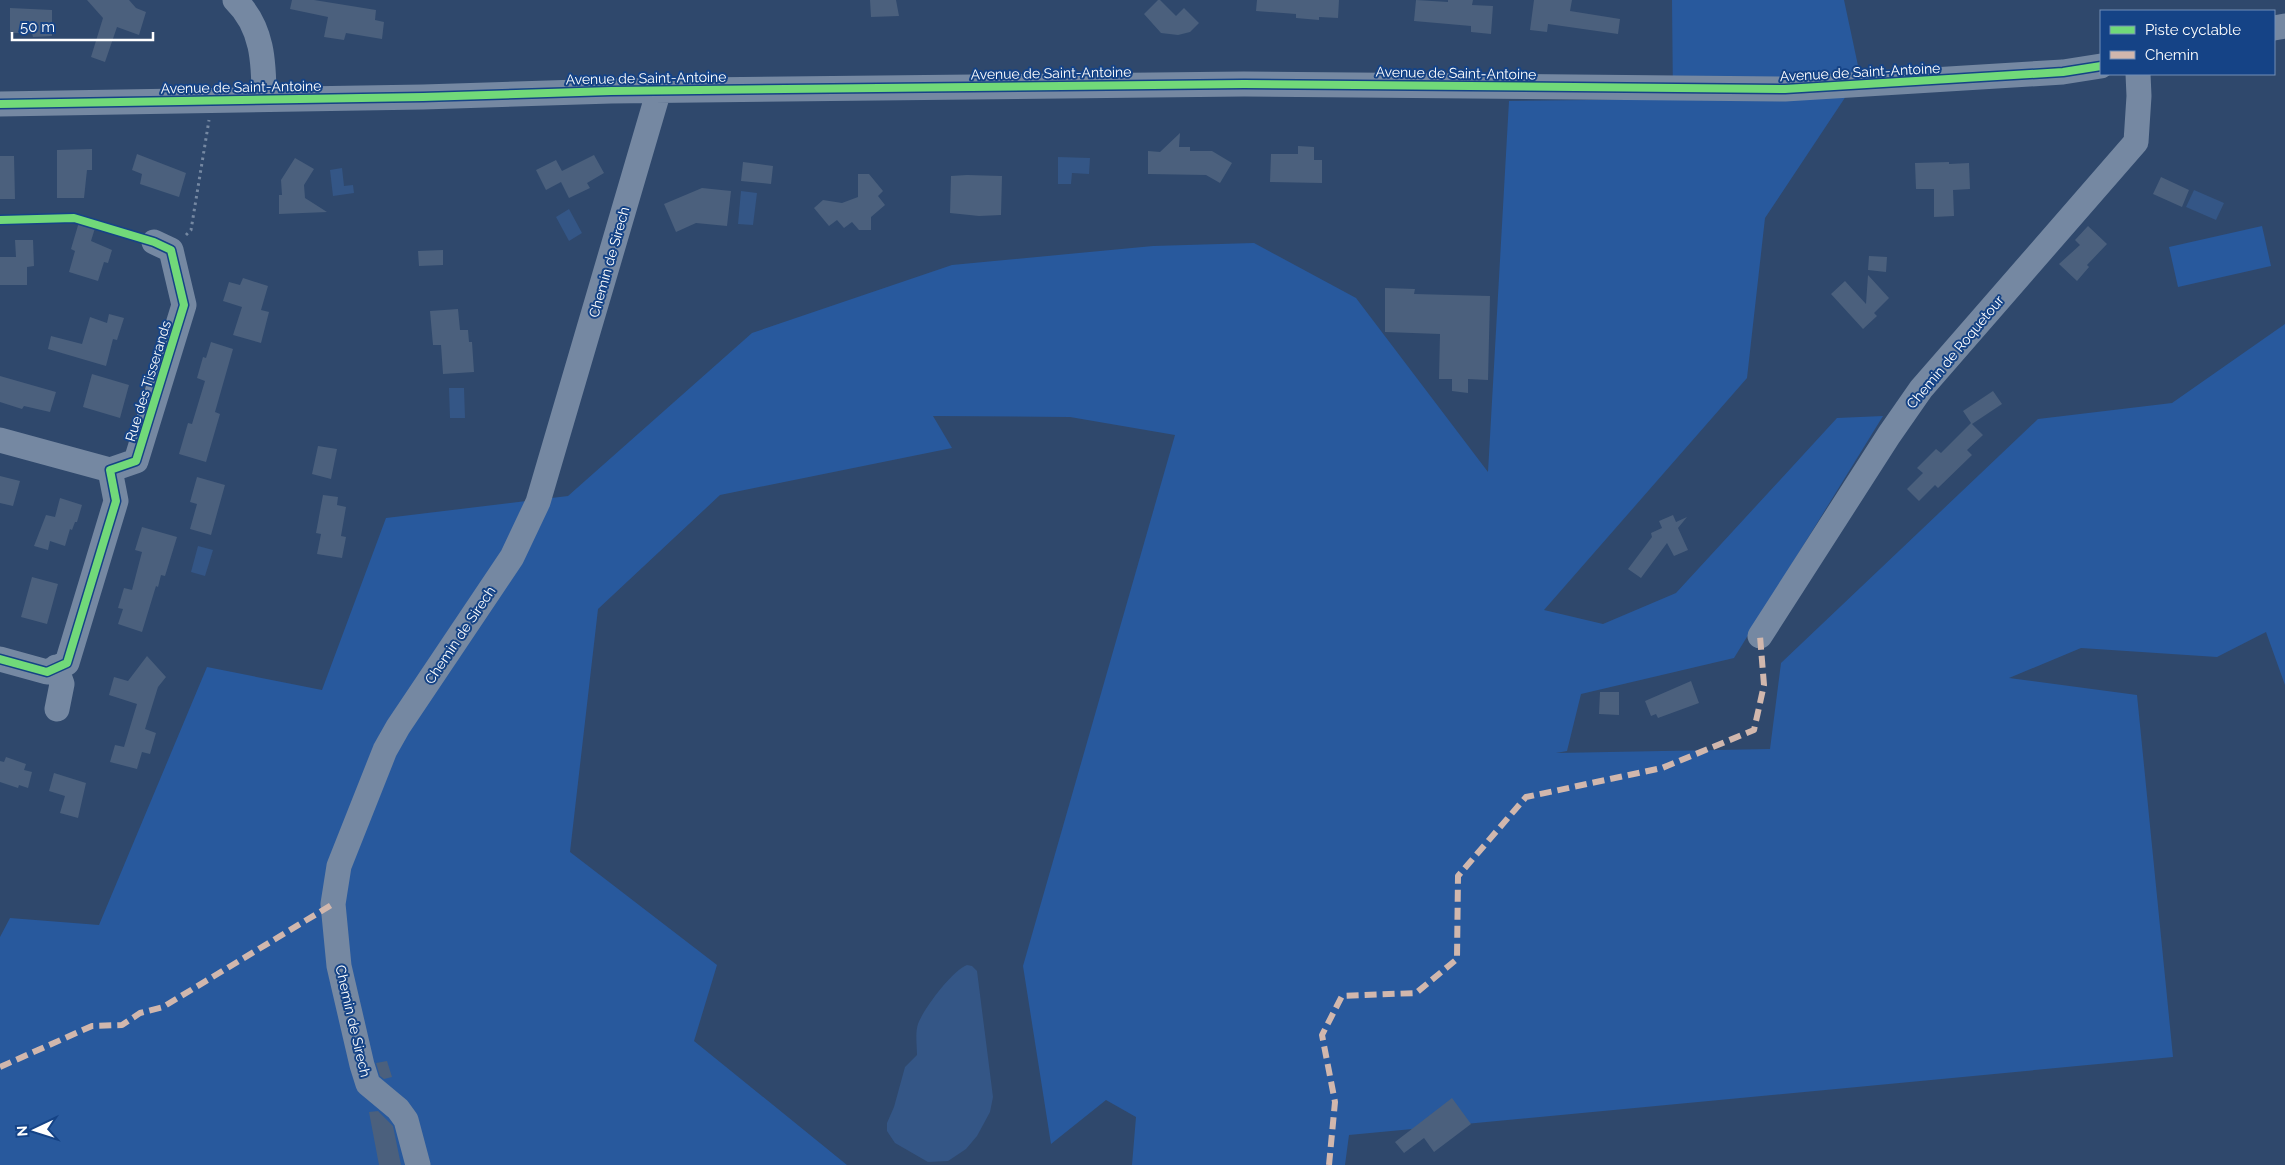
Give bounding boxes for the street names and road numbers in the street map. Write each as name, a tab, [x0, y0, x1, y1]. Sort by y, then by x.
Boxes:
street label: Avenue de Saint-Antoine	[1779, 60, 1941, 84]
street label: Avenue de Saint-Antoine	[970, 64, 1132, 82]
street label: Avenue de Saint-Antoine	[1375, 64, 1537, 82]
street label: Avenue de Saint-Antoine	[565, 69, 727, 87]
street label: Avenue de Saint-Antoine	[160, 78, 322, 96]
street label: Chemin de Sirech	[586, 205, 632, 319]
street label: Chemin de Roquetour	[1903, 292, 2007, 412]
street label: Rue des Tisserands	[122, 318, 174, 443]
street label: Chemin de Sirech	[421, 583, 499, 687]
street label: Chemin de Sirech	[332, 963, 374, 1079]

